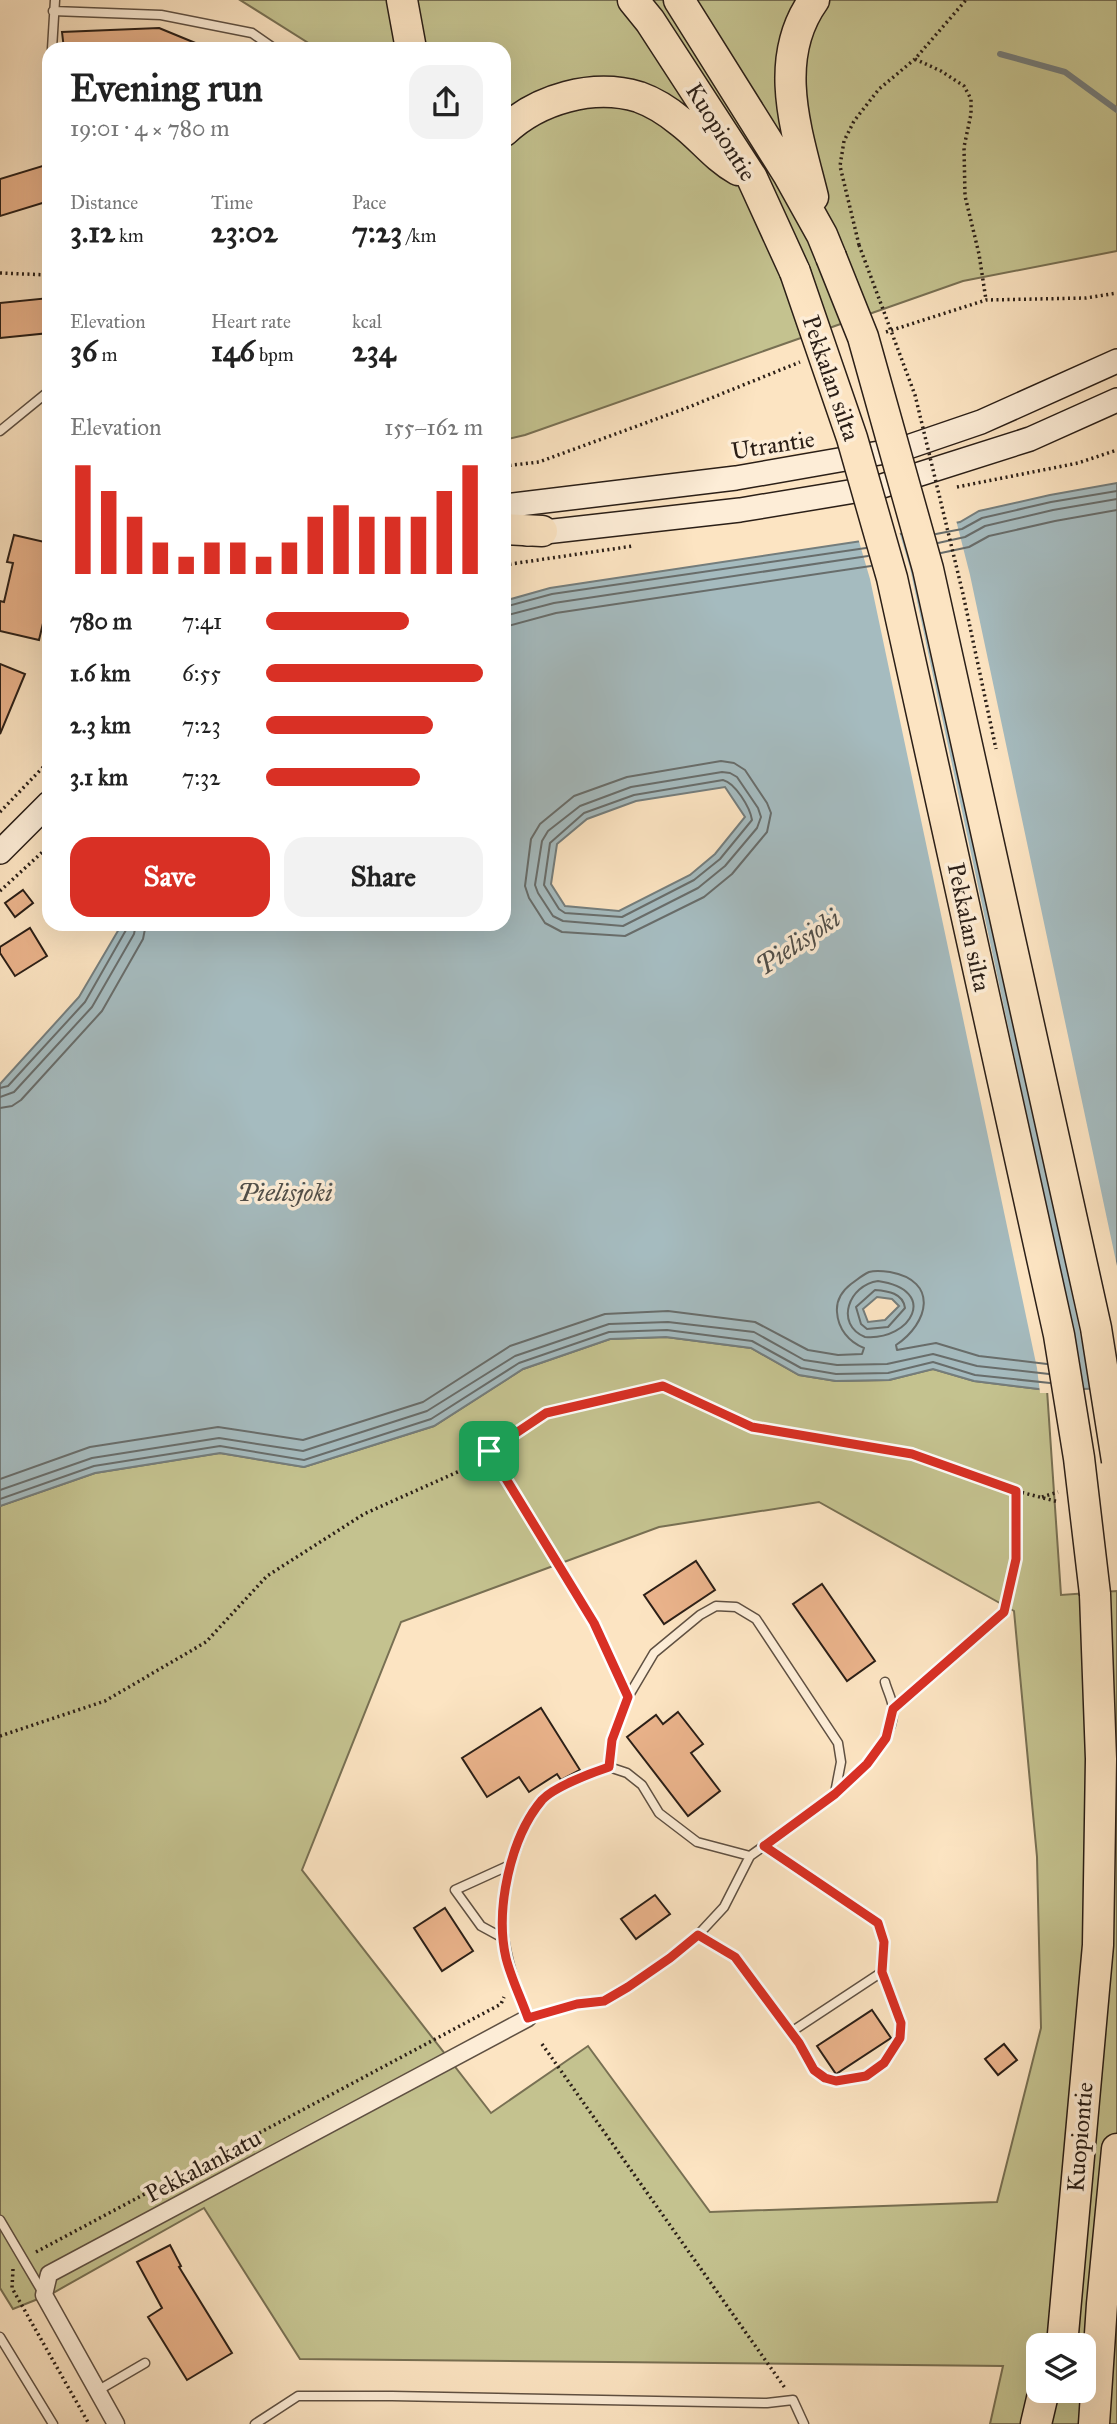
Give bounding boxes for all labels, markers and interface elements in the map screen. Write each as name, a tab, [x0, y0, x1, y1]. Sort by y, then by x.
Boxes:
text: Evening run	[70, 65, 263, 111]
button: share	[409, 65, 483, 139]
street label: Kuopiontie	[679, 77, 763, 187]
text: 19:01 · 4 × 780 m	[70, 114, 230, 142]
text: Distance	[70, 191, 138, 214]
text: Time	[211, 191, 253, 214]
text: Pace	[352, 191, 386, 214]
text: 3.12	[70, 214, 115, 250]
text: 23:02	[211, 214, 278, 250]
text: 7:23	[352, 214, 402, 250]
text: km	[115, 224, 144, 247]
text: /km	[402, 224, 436, 247]
text: Elevation	[70, 310, 145, 333]
text: Heart rate	[211, 310, 291, 333]
text: kcal	[352, 310, 382, 333]
street label: Pekkalan silta	[796, 311, 867, 445]
text: 36	[70, 333, 97, 369]
text: 146	[211, 333, 255, 369]
text: 234	[352, 333, 396, 369]
text: m	[97, 343, 117, 366]
text: bpm	[255, 343, 294, 366]
text: Elevation	[70, 413, 161, 441]
text: 155–162 m	[384, 413, 483, 441]
street label: Utrantie	[729, 424, 817, 466]
text: 780 m	[70, 607, 132, 635]
text: 7:41	[182, 607, 222, 635]
text: 1.6 km	[70, 659, 131, 687]
text: 6:55	[182, 659, 221, 687]
text: 2.3 km	[70, 711, 131, 739]
text: 7:23	[182, 711, 221, 739]
text: 3.1 km	[70, 763, 128, 791]
text: 7:32	[182, 763, 221, 791]
button: Save	[70, 837, 270, 917]
button: Share	[284, 837, 483, 917]
street label: Pekkalan silta	[941, 860, 997, 995]
water label: Pielisjoki	[750, 902, 847, 982]
water label: Pielisjoki	[237, 1176, 333, 1208]
pin	[459, 1421, 519, 1481]
icon: arrive	[470, 1432, 508, 1470]
street label: Kuopiontie	[1060, 2081, 1100, 2193]
street label: Pekkalankatu	[140, 2123, 267, 2209]
map controls	[1026, 2333, 1096, 2403]
button: layers	[1026, 2333, 1096, 2403]

